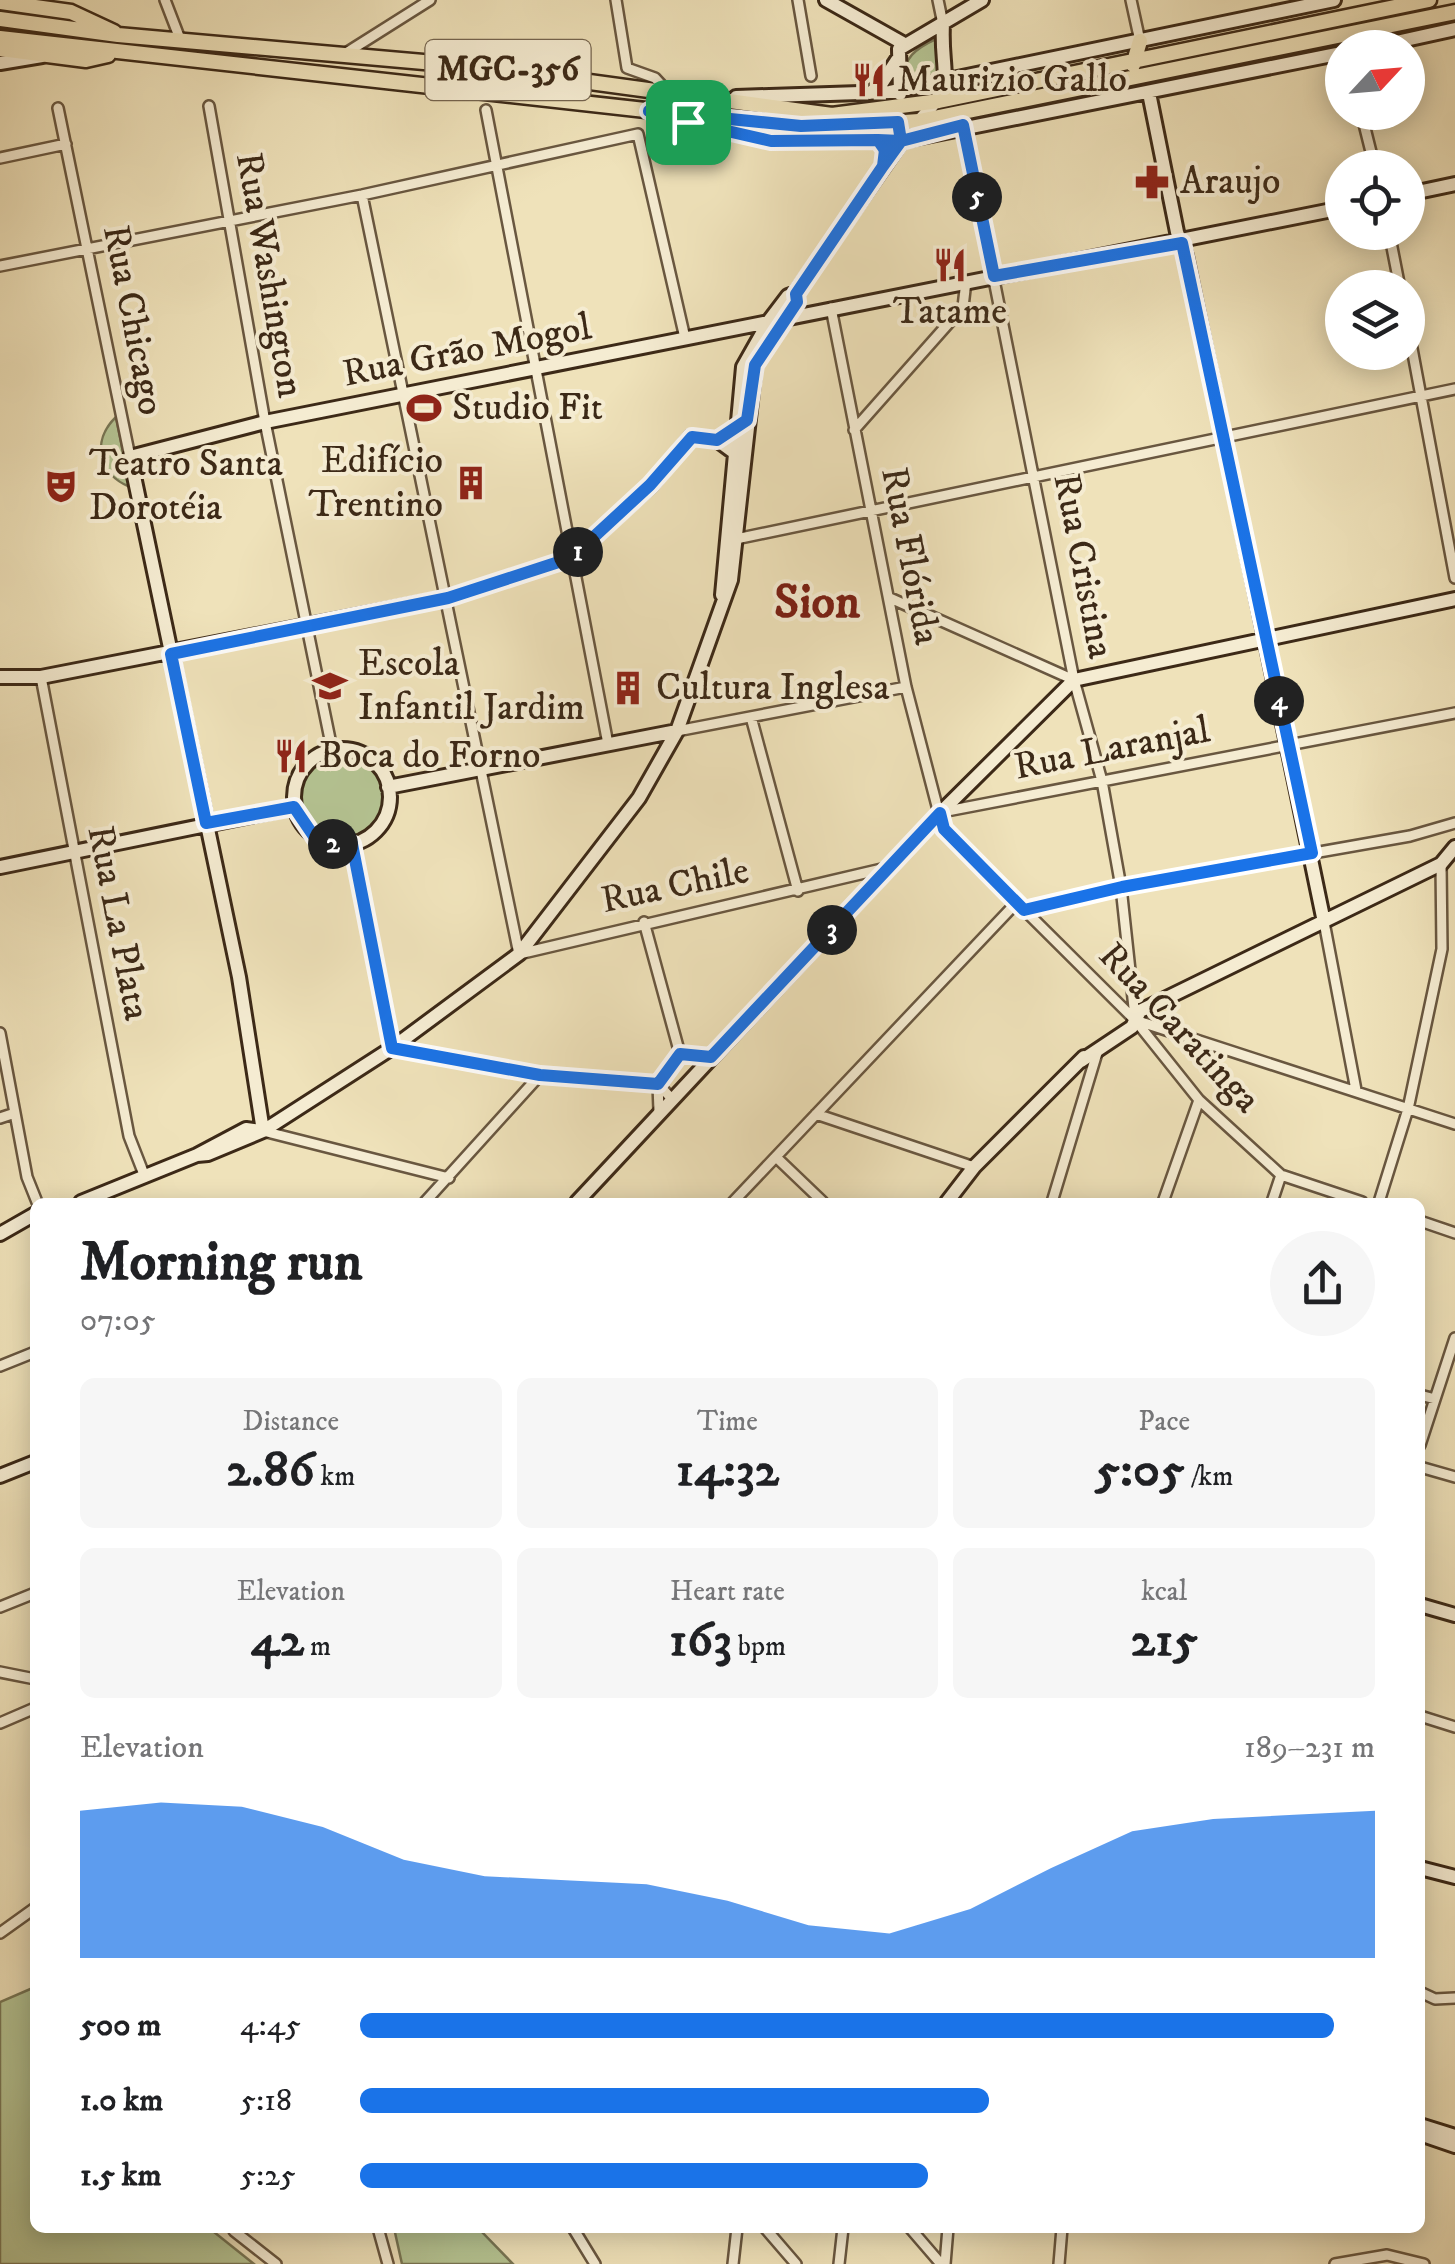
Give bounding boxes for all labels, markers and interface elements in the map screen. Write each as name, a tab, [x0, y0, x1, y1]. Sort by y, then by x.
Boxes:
north arrow	[1325, 30, 1425, 130]
map controls	[1325, 30, 1425, 370]
road number: MGC-356	[426, 40, 590, 100]
place label: Maurizio Gallo	[897, 56, 1127, 104]
restaurant icon: Maurizio Gallo	[850, 61, 888, 99]
pin	[646, 80, 731, 165]
icon: arrive	[661, 95, 716, 150]
street label: Rua Washington	[224, 149, 314, 401]
button: locate	[1325, 150, 1425, 250]
place label: Araujo	[1180, 158, 1280, 206]
pharmacy icon: Araujo	[1133, 163, 1171, 201]
pin: 5	[952, 172, 1002, 222]
text: 5	[970, 179, 984, 214]
street label: Rua Chicago	[91, 221, 175, 419]
restaurant icon: Tatame	[931, 246, 969, 284]
button: layers	[1325, 270, 1425, 370]
place label: Tatame	[893, 288, 1007, 336]
street label: Rua Grão Mogol	[339, 303, 596, 399]
place label: Studio Fit	[452, 384, 603, 432]
sports icon: Studio Fit	[405, 389, 443, 427]
place label: Edifício Trentino	[308, 437, 443, 529]
place label: Teatro Santa Dorotéia	[89, 440, 283, 532]
street label: Rua Flórida	[869, 463, 951, 649]
building icon: Edifício Trentino	[452, 464, 490, 502]
theatre icon: Teatro Santa Dorotéia	[42, 467, 80, 505]
street label: Rua Cristina	[1042, 469, 1124, 663]
pin: 1	[553, 527, 603, 577]
text: 1	[573, 534, 583, 569]
district label: Sion	[774, 573, 861, 633]
place label: Escola Infantil Jardim	[358, 640, 585, 732]
place label: Cultura Inglesa	[656, 664, 890, 712]
school or university icon: Escola Infantil Jardim	[311, 667, 349, 705]
building icon: Cultura Inglesa	[609, 669, 647, 707]
pin: 4	[1254, 676, 1304, 726]
text: 4	[1271, 683, 1287, 718]
street label: Rua Laranjal	[1010, 706, 1214, 791]
place label: Boca do Forno	[319, 732, 541, 780]
restaurant icon: Boca do Forno	[272, 737, 310, 775]
pin: 2	[308, 819, 358, 869]
street label: Rua La Plata	[76, 822, 160, 1024]
text: 2	[326, 826, 340, 861]
street label: Rua Chile	[597, 847, 753, 925]
pin: 3	[807, 905, 857, 955]
text: 3	[827, 912, 837, 947]
street label: Rua Caratinga	[1088, 933, 1270, 1123]
text: Morning run	[80, 1229, 362, 1298]
button: share	[1270, 1231, 1375, 1336]
text: 07:05	[80, 1301, 156, 1341]
text: Distance	[243, 1404, 339, 1439]
text: Time	[697, 1404, 758, 1439]
text: Pace	[1138, 1404, 1190, 1439]
text: 2.86	[226, 1439, 314, 1502]
text: 14:32	[676, 1439, 779, 1502]
text: 5:05	[1095, 1439, 1185, 1502]
text: km	[314, 1459, 355, 1494]
text: /km	[1185, 1459, 1233, 1494]
text: Elevation	[237, 1574, 345, 1609]
text: Heart rate	[670, 1574, 785, 1609]
text: kcal	[1141, 1574, 1187, 1609]
text: 42	[251, 1609, 304, 1672]
text: 163	[669, 1609, 732, 1672]
text: 215	[1130, 1609, 1198, 1672]
text: m	[304, 1629, 331, 1664]
text: bpm	[732, 1629, 786, 1664]
text: Elevation	[80, 1728, 204, 1768]
text: 189–231 m	[1244, 1728, 1375, 1768]
text: 500 m	[80, 2006, 161, 2046]
text: 4:45	[240, 2006, 301, 2046]
text: 1.0 km	[80, 2081, 163, 2121]
text: 5:18	[240, 2081, 292, 2121]
text: 1.5 km	[80, 2156, 162, 2196]
text: 5:25	[240, 2156, 296, 2196]

